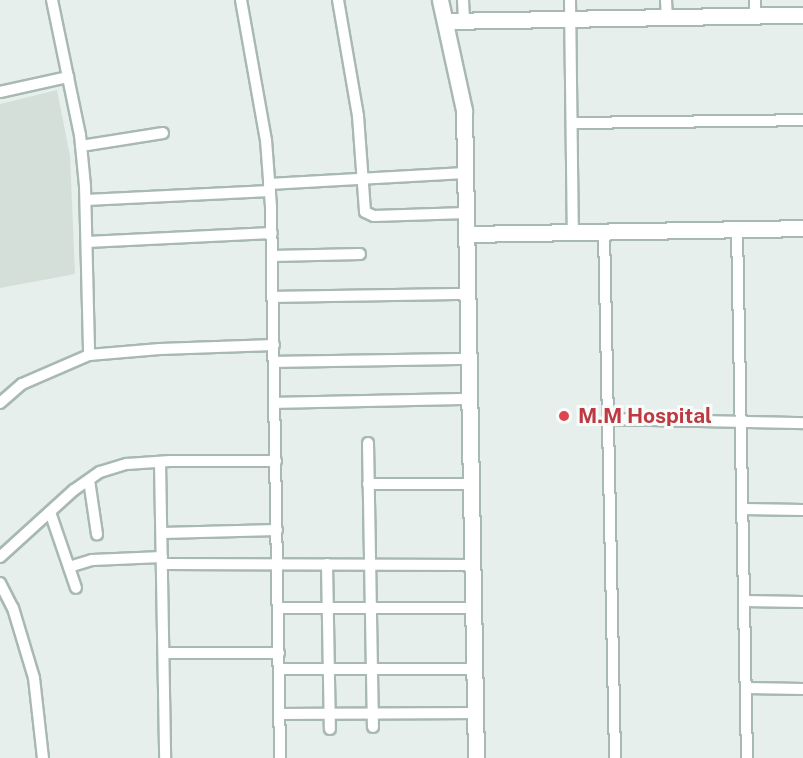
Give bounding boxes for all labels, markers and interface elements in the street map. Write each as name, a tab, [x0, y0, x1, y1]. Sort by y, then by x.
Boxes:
place label: M.M Hospital	[578, 403, 712, 429]
marker: M.M Hospital	[555, 407, 573, 425]

